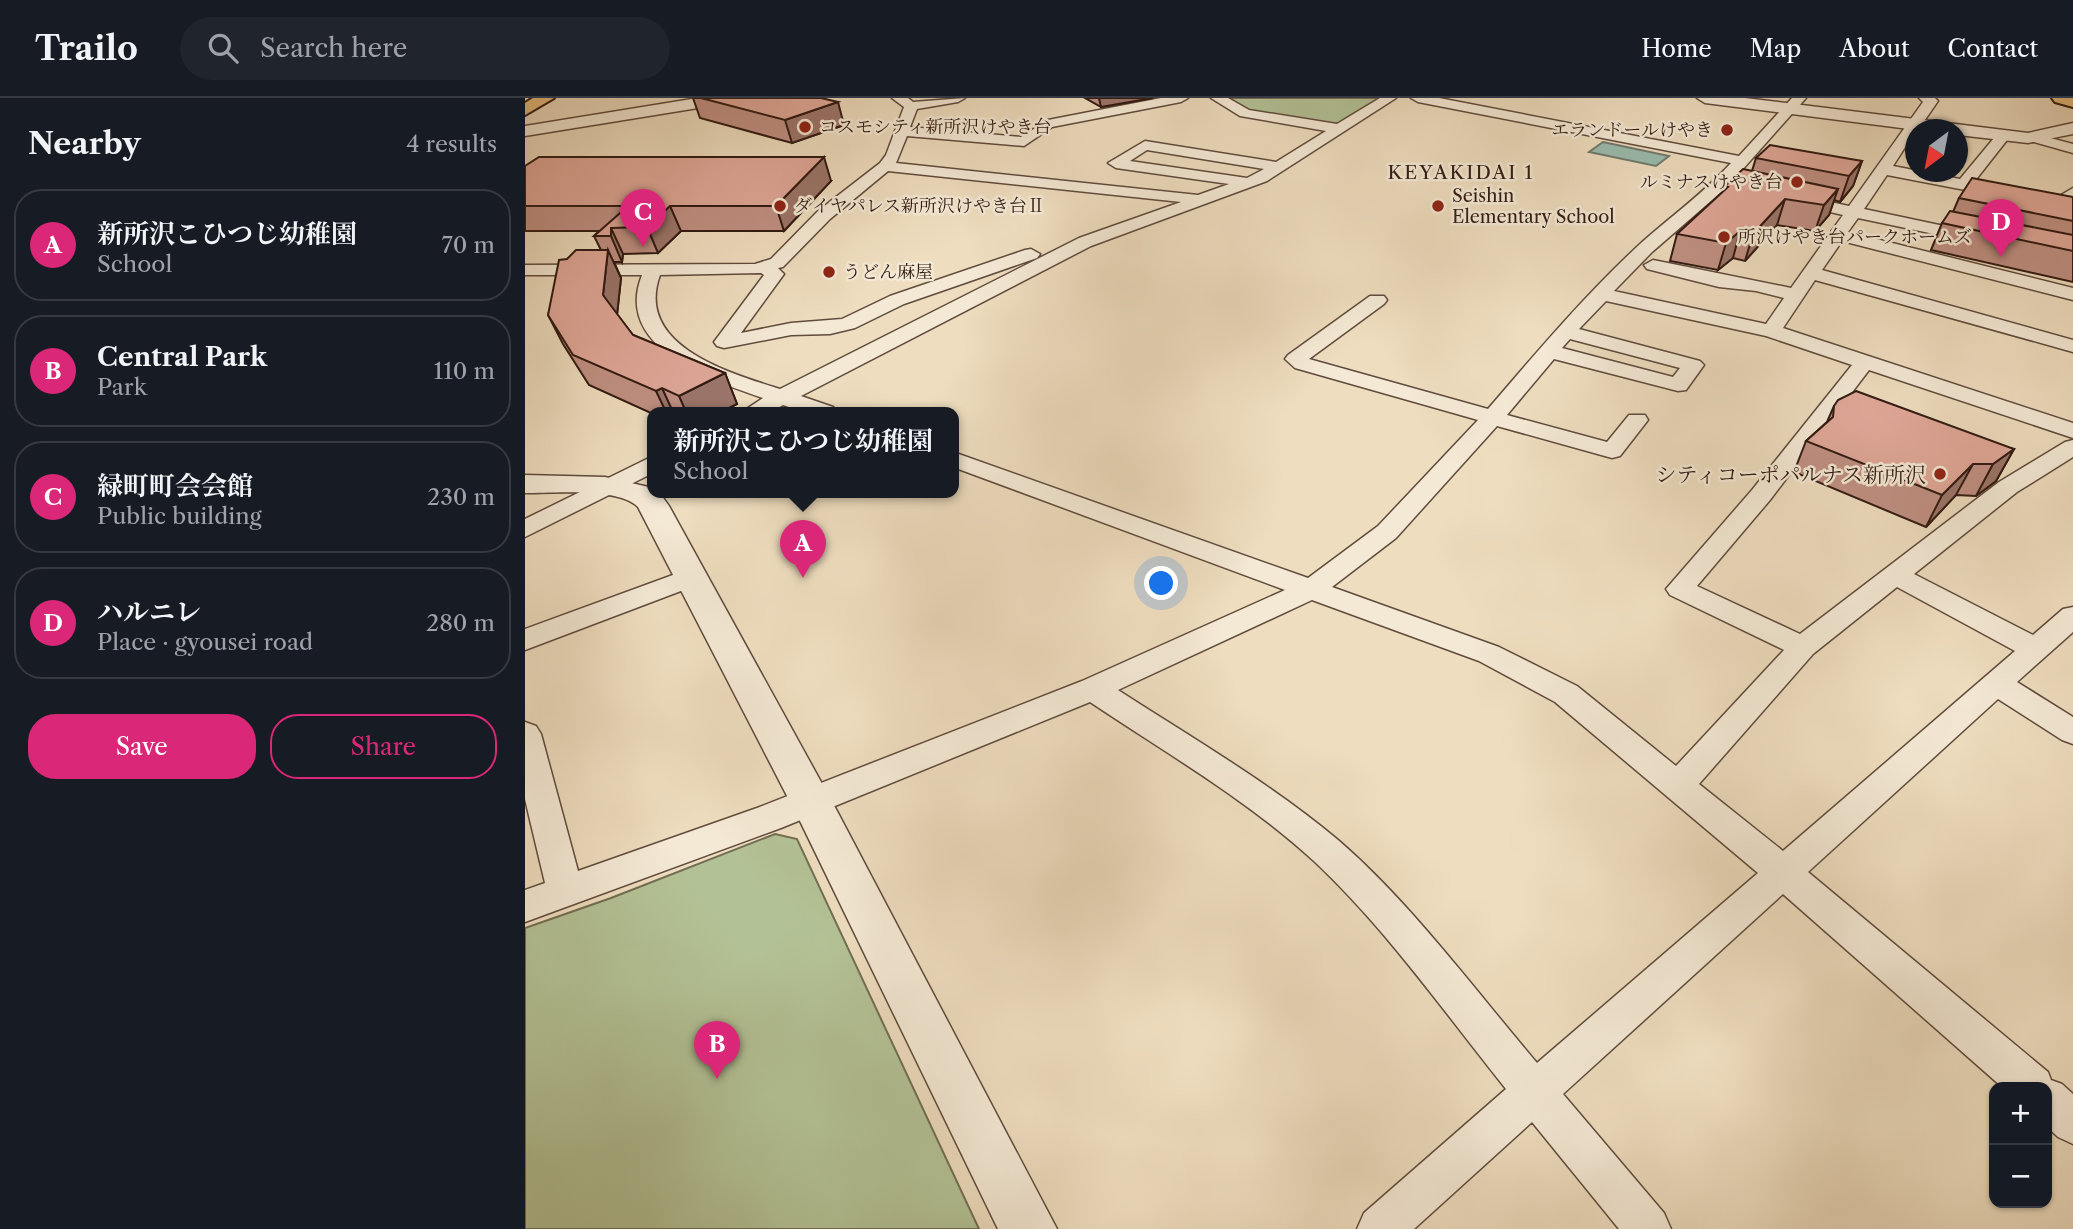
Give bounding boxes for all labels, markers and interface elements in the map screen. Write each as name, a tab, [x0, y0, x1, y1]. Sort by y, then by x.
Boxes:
search box	[180, 17, 670, 80]
text: Trailo	[35, 28, 138, 69]
icon: search	[204, 29, 242, 67]
text: Search here	[260, 32, 407, 64]
text: Home	[1641, 34, 1712, 63]
text: Map	[1750, 34, 1801, 63]
text: About	[1839, 34, 1910, 63]
text: Contact	[1948, 34, 2038, 63]
place label: コスモシティ新所沢けやき台	[819, 116, 1052, 138]
marker: コスモシティ新所沢けやき台	[797, 119, 813, 135]
place label: エランドールけやき	[1551, 119, 1713, 141]
north arrow	[1905, 119, 1968, 182]
marker: エランドールけやき	[1719, 122, 1735, 138]
text: Nearby	[28, 125, 141, 162]
text: 4 results	[406, 130, 497, 158]
district label: KEYAKIDAI 1	[1387, 161, 1535, 184]
place label: ルミナスけやき台	[1640, 171, 1783, 193]
marker: ルミナスけやき台	[1789, 174, 1805, 190]
place label: Seishin Elementary School	[1452, 185, 1615, 228]
pin: C	[620, 189, 666, 247]
place label: ダイヤパレス新所沢けやき台Ⅱ	[794, 195, 1045, 217]
marker: ダイヤパレス新所沢けやき台Ⅱ	[772, 198, 788, 214]
marker: Seishin Elementary School	[1430, 198, 1446, 214]
pin: D	[1978, 199, 2024, 257]
text: 新所沢こひつじ幼稚園	[97, 218, 357, 250]
place label: 所沢けやき台パークホームズ	[1738, 226, 1972, 248]
marker: 所沢けやき台パークホームズ	[1716, 229, 1732, 245]
text: A	[44, 231, 62, 259]
text: 70 m	[442, 231, 495, 259]
text: School	[97, 250, 172, 278]
place label: うどん麻屋	[843, 261, 933, 283]
marker: うどん麻屋	[821, 264, 837, 280]
text: Central Park	[97, 341, 267, 373]
text: B	[44, 357, 62, 385]
text: 110 m	[434, 357, 495, 385]
text: Park	[97, 373, 147, 401]
popup	[647, 407, 959, 498]
text: 新所沢こひつじ幼稚園	[673, 425, 933, 457]
text: School	[673, 457, 748, 485]
place label: シティコーポパルナス新所沢	[1656, 462, 1926, 487]
marker: シティコーポパルナス新所沢	[1932, 466, 1948, 482]
text: 緑町町会会館	[97, 470, 253, 502]
text: C	[44, 483, 62, 511]
text: 230 m	[427, 483, 495, 511]
text: Public building	[97, 502, 262, 530]
pin: A	[780, 520, 826, 578]
your location	[1144, 566, 1178, 600]
text: ハルニレ	[97, 596, 201, 628]
text: D	[43, 609, 63, 637]
text: 280 m	[426, 609, 495, 637]
text: Place · gyousei road	[97, 628, 313, 656]
button: Save	[28, 714, 256, 779]
button: Share	[270, 714, 497, 779]
pin: B	[694, 1021, 740, 1079]
map controls	[1989, 1082, 2052, 1208]
button: +	[1989, 1082, 2052, 1145]
button: −	[1989, 1145, 2052, 1208]

